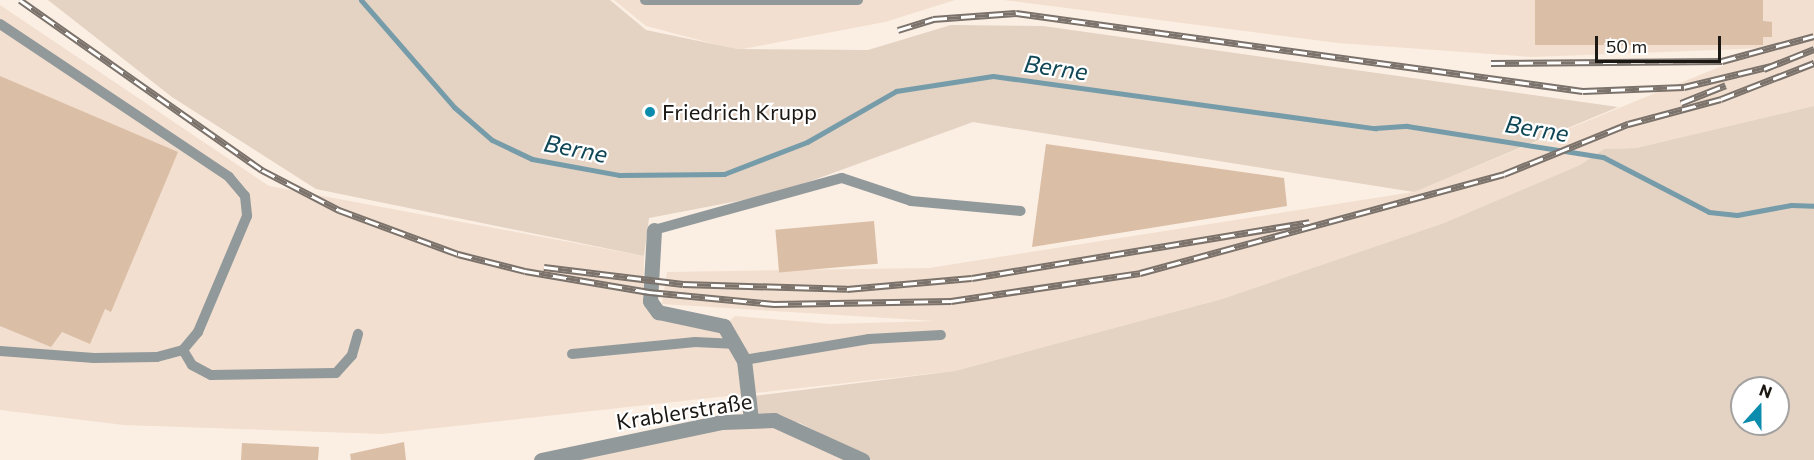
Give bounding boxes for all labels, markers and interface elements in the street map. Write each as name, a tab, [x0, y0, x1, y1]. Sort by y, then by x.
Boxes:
scale bar	[1598, 24, 1724, 62]
text: 50 m	[1606, 35, 1647, 57]
water label: Berne	[1022, 48, 1090, 86]
place label: Friedrich Krupp	[662, 99, 817, 125]
marker: Friedrich Krupp	[643, 105, 657, 119]
water label: Berne	[1503, 109, 1571, 147]
water label: Berne	[542, 128, 610, 168]
north arrow	[1730, 376, 1790, 436]
text: N	[1757, 380, 1775, 402]
street label: Krablerstraße	[614, 387, 754, 435]

